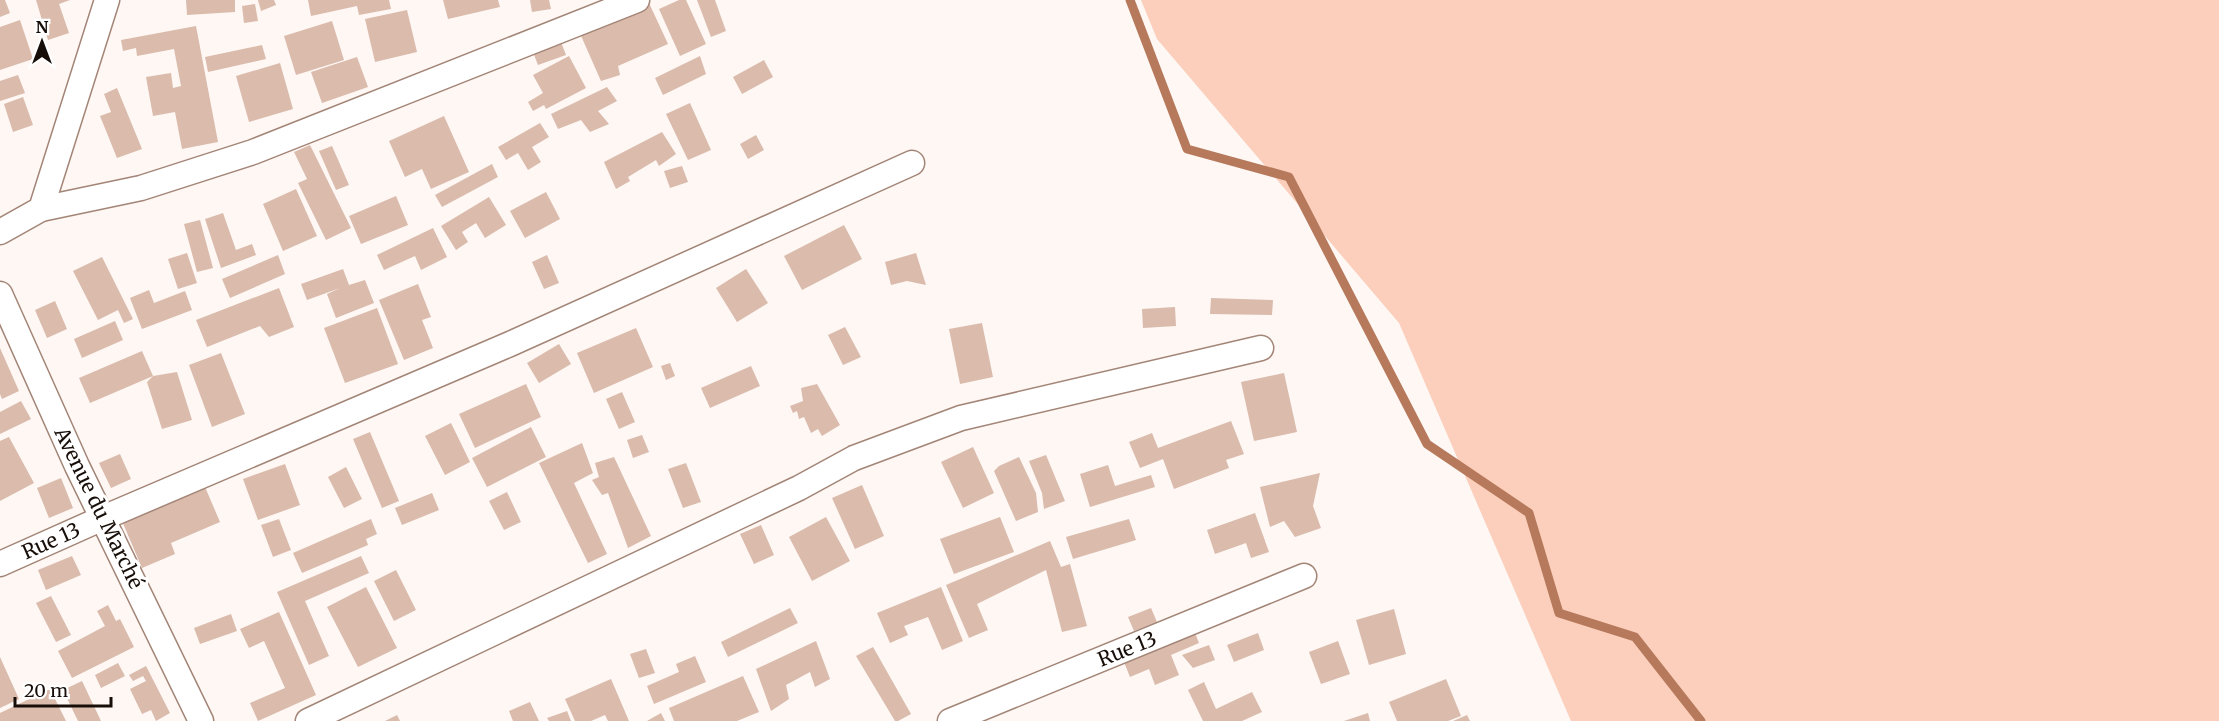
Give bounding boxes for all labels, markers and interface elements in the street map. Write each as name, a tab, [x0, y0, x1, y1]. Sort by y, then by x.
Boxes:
north arrow	[12, 12, 72, 72]
text: N	[36, 17, 49, 37]
street label: Avenue du Marché	[49, 422, 149, 593]
street label: Rue 13	[18, 517, 84, 564]
street label: Rue 13	[1094, 625, 1160, 672]
scale bar	[15, 670, 111, 708]
text: 20 m	[24, 679, 68, 702]

